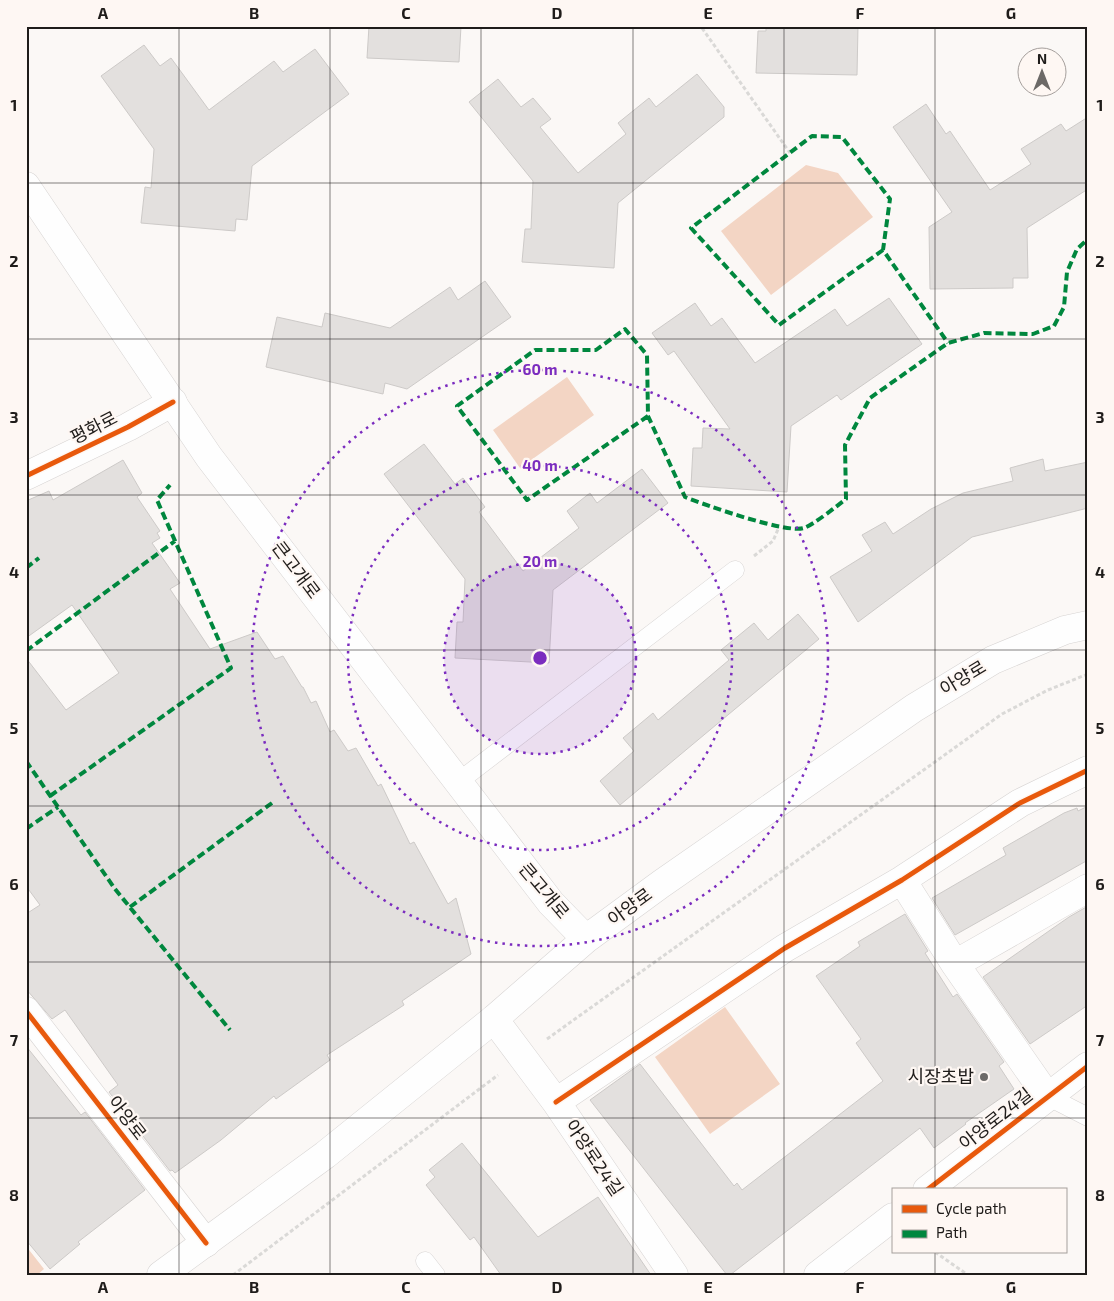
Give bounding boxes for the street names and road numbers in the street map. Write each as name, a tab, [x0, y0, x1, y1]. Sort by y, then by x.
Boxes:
street label: 평화로	[66, 406, 121, 448]
street label: 큰고개로	[268, 536, 326, 602]
street label: 아양로	[936, 655, 989, 699]
street label: 큰고개로	[515, 858, 574, 923]
street label: 아양로	[603, 883, 656, 930]
street label: 아양로24길	[954, 1083, 1037, 1154]
street label: 아양로	[104, 1091, 152, 1144]
street label: 아양로24길	[561, 1115, 628, 1200]

